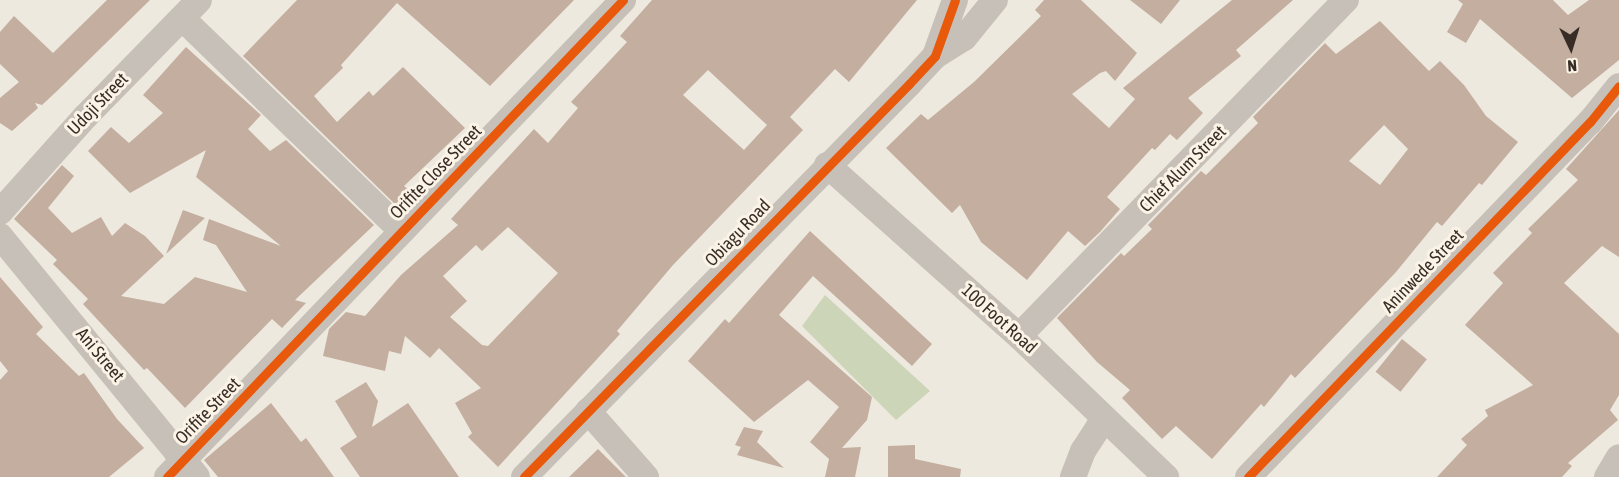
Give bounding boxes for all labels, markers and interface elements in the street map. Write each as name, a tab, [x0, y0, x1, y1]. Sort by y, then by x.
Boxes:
north arrow	[1541, 18, 1601, 78]
text: N	[1567, 57, 1578, 75]
street label: Udoji Street	[63, 68, 133, 140]
street label: Orifite Close Street	[386, 120, 486, 224]
street label: Chief Alum Street	[1135, 121, 1231, 217]
street label: Obiagu Road	[701, 195, 775, 271]
street label: Aninwede Street	[1378, 225, 1468, 317]
street label: 100 Foot Road	[957, 280, 1041, 358]
street label: Ani Street	[71, 324, 129, 386]
street label: Orifite Street	[171, 373, 245, 449]

